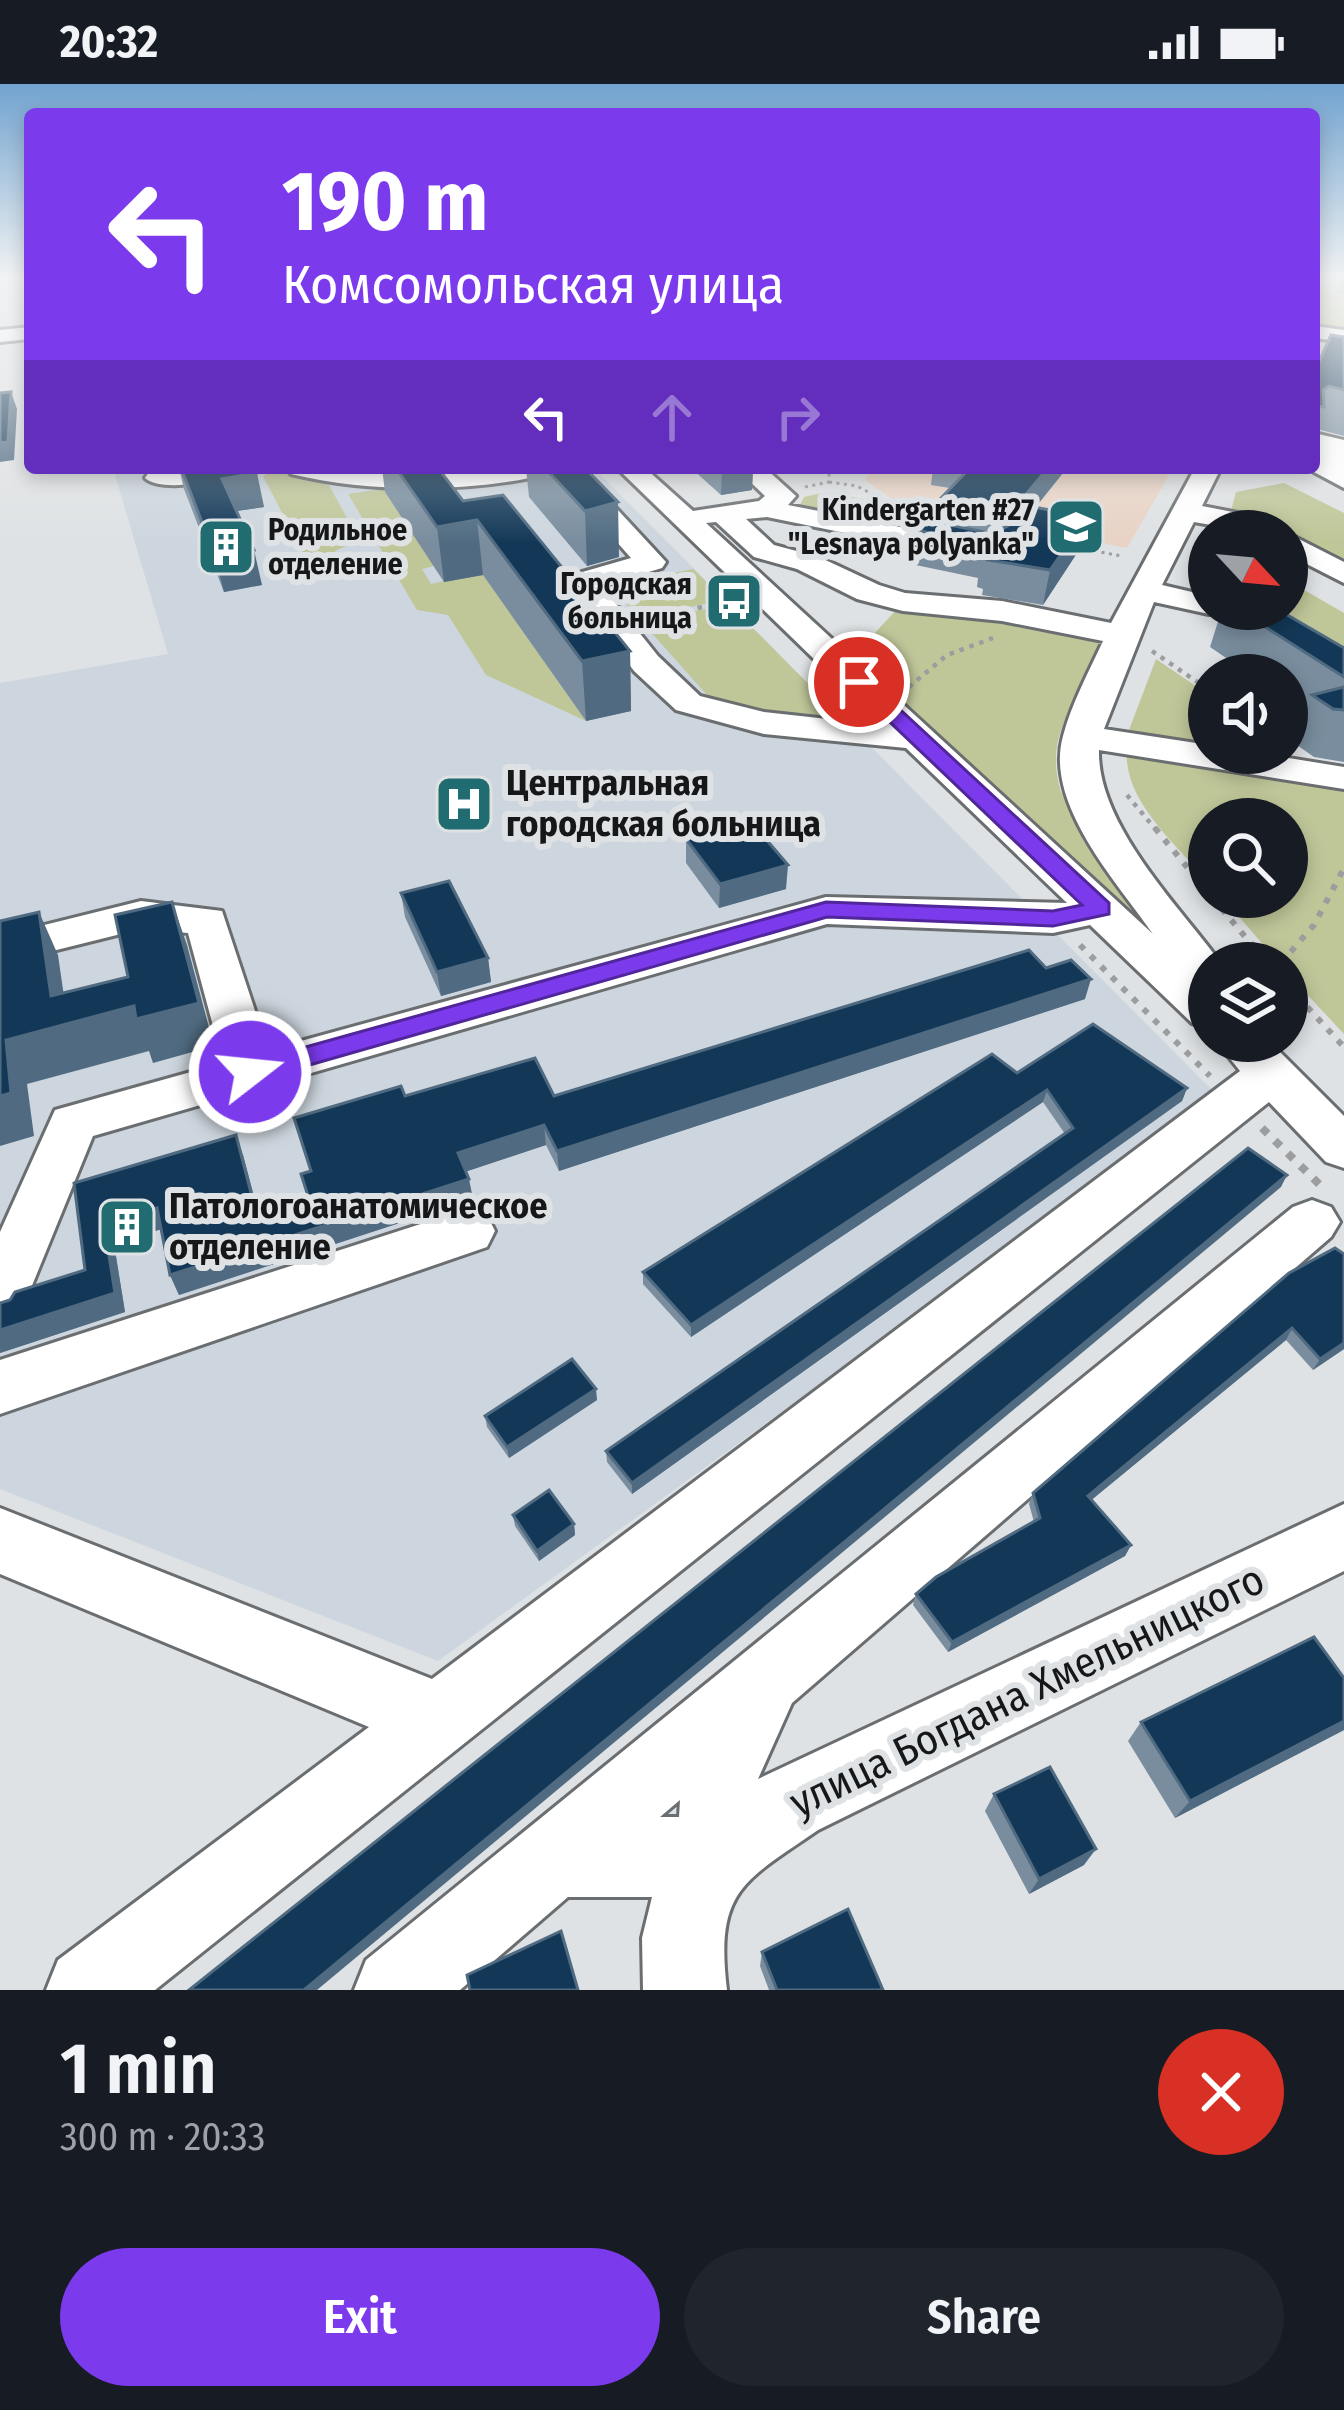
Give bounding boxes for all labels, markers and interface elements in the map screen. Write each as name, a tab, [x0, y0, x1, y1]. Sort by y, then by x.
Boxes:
text: 20:32	[60, 15, 158, 69]
text: 190 m	[282, 151, 488, 252]
icon: left	[84, 156, 240, 312]
text: Комсомольская улица	[282, 253, 784, 317]
icon: left	[513, 384, 579, 450]
icon: ahead	[639, 384, 705, 450]
icon: right	[765, 384, 831, 450]
place label: Kindergarten #27 "Lesnaya polyanka"	[788, 492, 1034, 562]
school or university icon: Kindergarten #27 "Lesnaya polyanka"	[1045, 496, 1107, 558]
north arrow	[1188, 510, 1308, 630]
map controls	[1188, 510, 1308, 1062]
place label: Родильное отделение	[268, 512, 407, 582]
building icon: Родильное отделение	[195, 516, 257, 578]
place label: Городская больница	[560, 566, 692, 636]
bus stop icon: Городская больница	[703, 570, 765, 632]
pin	[808, 631, 910, 733]
icon: arrive	[826, 649, 892, 715]
button: sound	[1188, 654, 1308, 774]
place label: Центральная городская больница	[506, 761, 821, 846]
hospital icon: Центральная городская больница	[433, 773, 495, 835]
button: search	[1188, 798, 1308, 918]
button: layers	[1188, 942, 1308, 1062]
position arrow	[187, 1009, 313, 1135]
place label: Патологоанатомическое отделение	[169, 1184, 548, 1269]
building icon: Патологоанатомическое отделение	[96, 1196, 158, 1258]
street label: улица Богдана Хмельницкого	[782, 1554, 1272, 1828]
text: 1 min	[60, 2026, 217, 2112]
button: close	[1158, 2029, 1284, 2155]
text: 300 m · 20:33	[60, 2114, 265, 2160]
button: Exit	[60, 2248, 660, 2386]
button: Share	[684, 2248, 1284, 2386]

